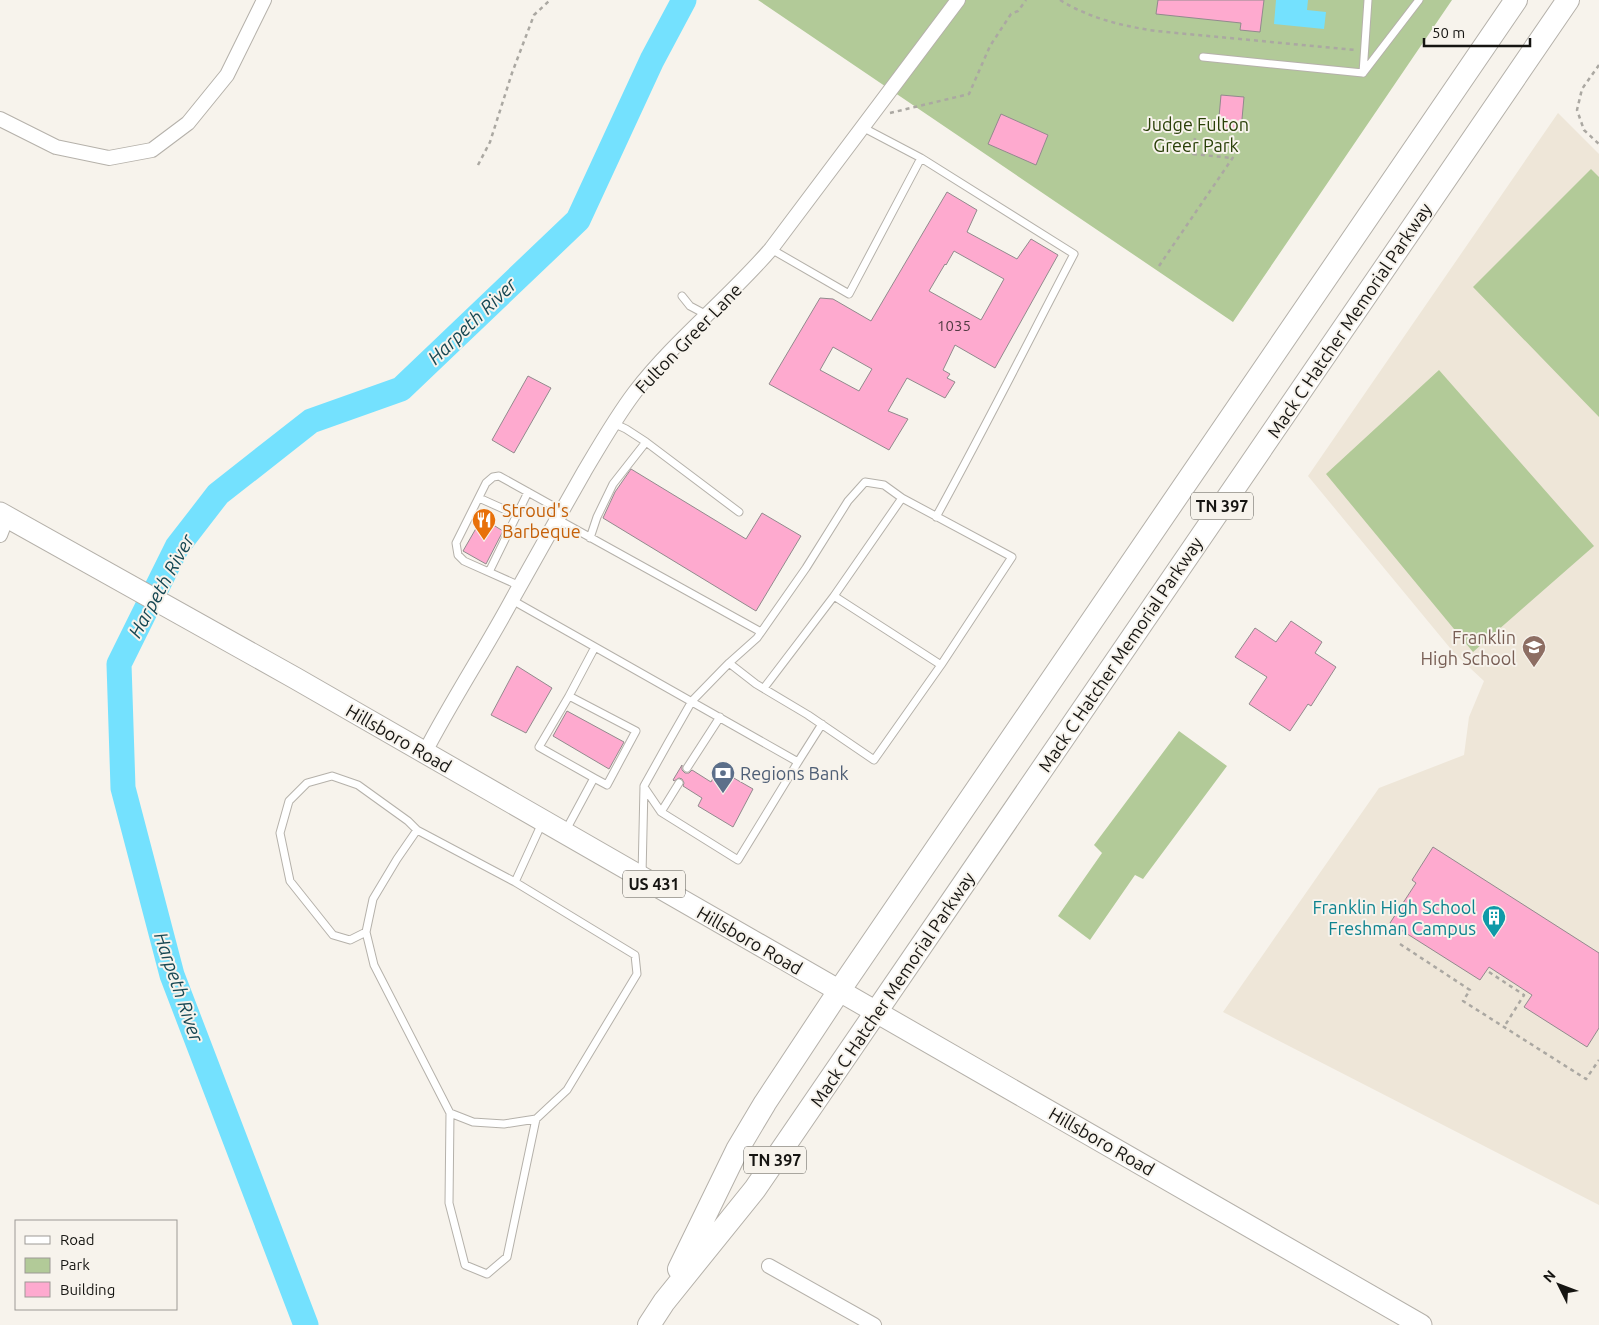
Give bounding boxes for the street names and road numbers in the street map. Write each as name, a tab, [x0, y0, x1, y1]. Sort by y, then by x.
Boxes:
street label: Mack C Hatcher Memorial Parkway	[1263, 199, 1435, 441]
street label: Fulton Greer Lane	[631, 279, 745, 397]
road number: TN 397	[1191, 492, 1253, 520]
street label: Mack C Hatcher Memorial Parkway	[1034, 533, 1206, 775]
street label: Hillsboro Road	[343, 700, 455, 776]
street label: Mack C Hatcher Memorial Parkway	[806, 868, 978, 1110]
road number: US 431	[623, 871, 685, 898]
street label: Hillsboro Road	[694, 902, 806, 978]
street label: Hillsboro Road	[1046, 1103, 1158, 1179]
road number: TN 397	[744, 1146, 806, 1174]

